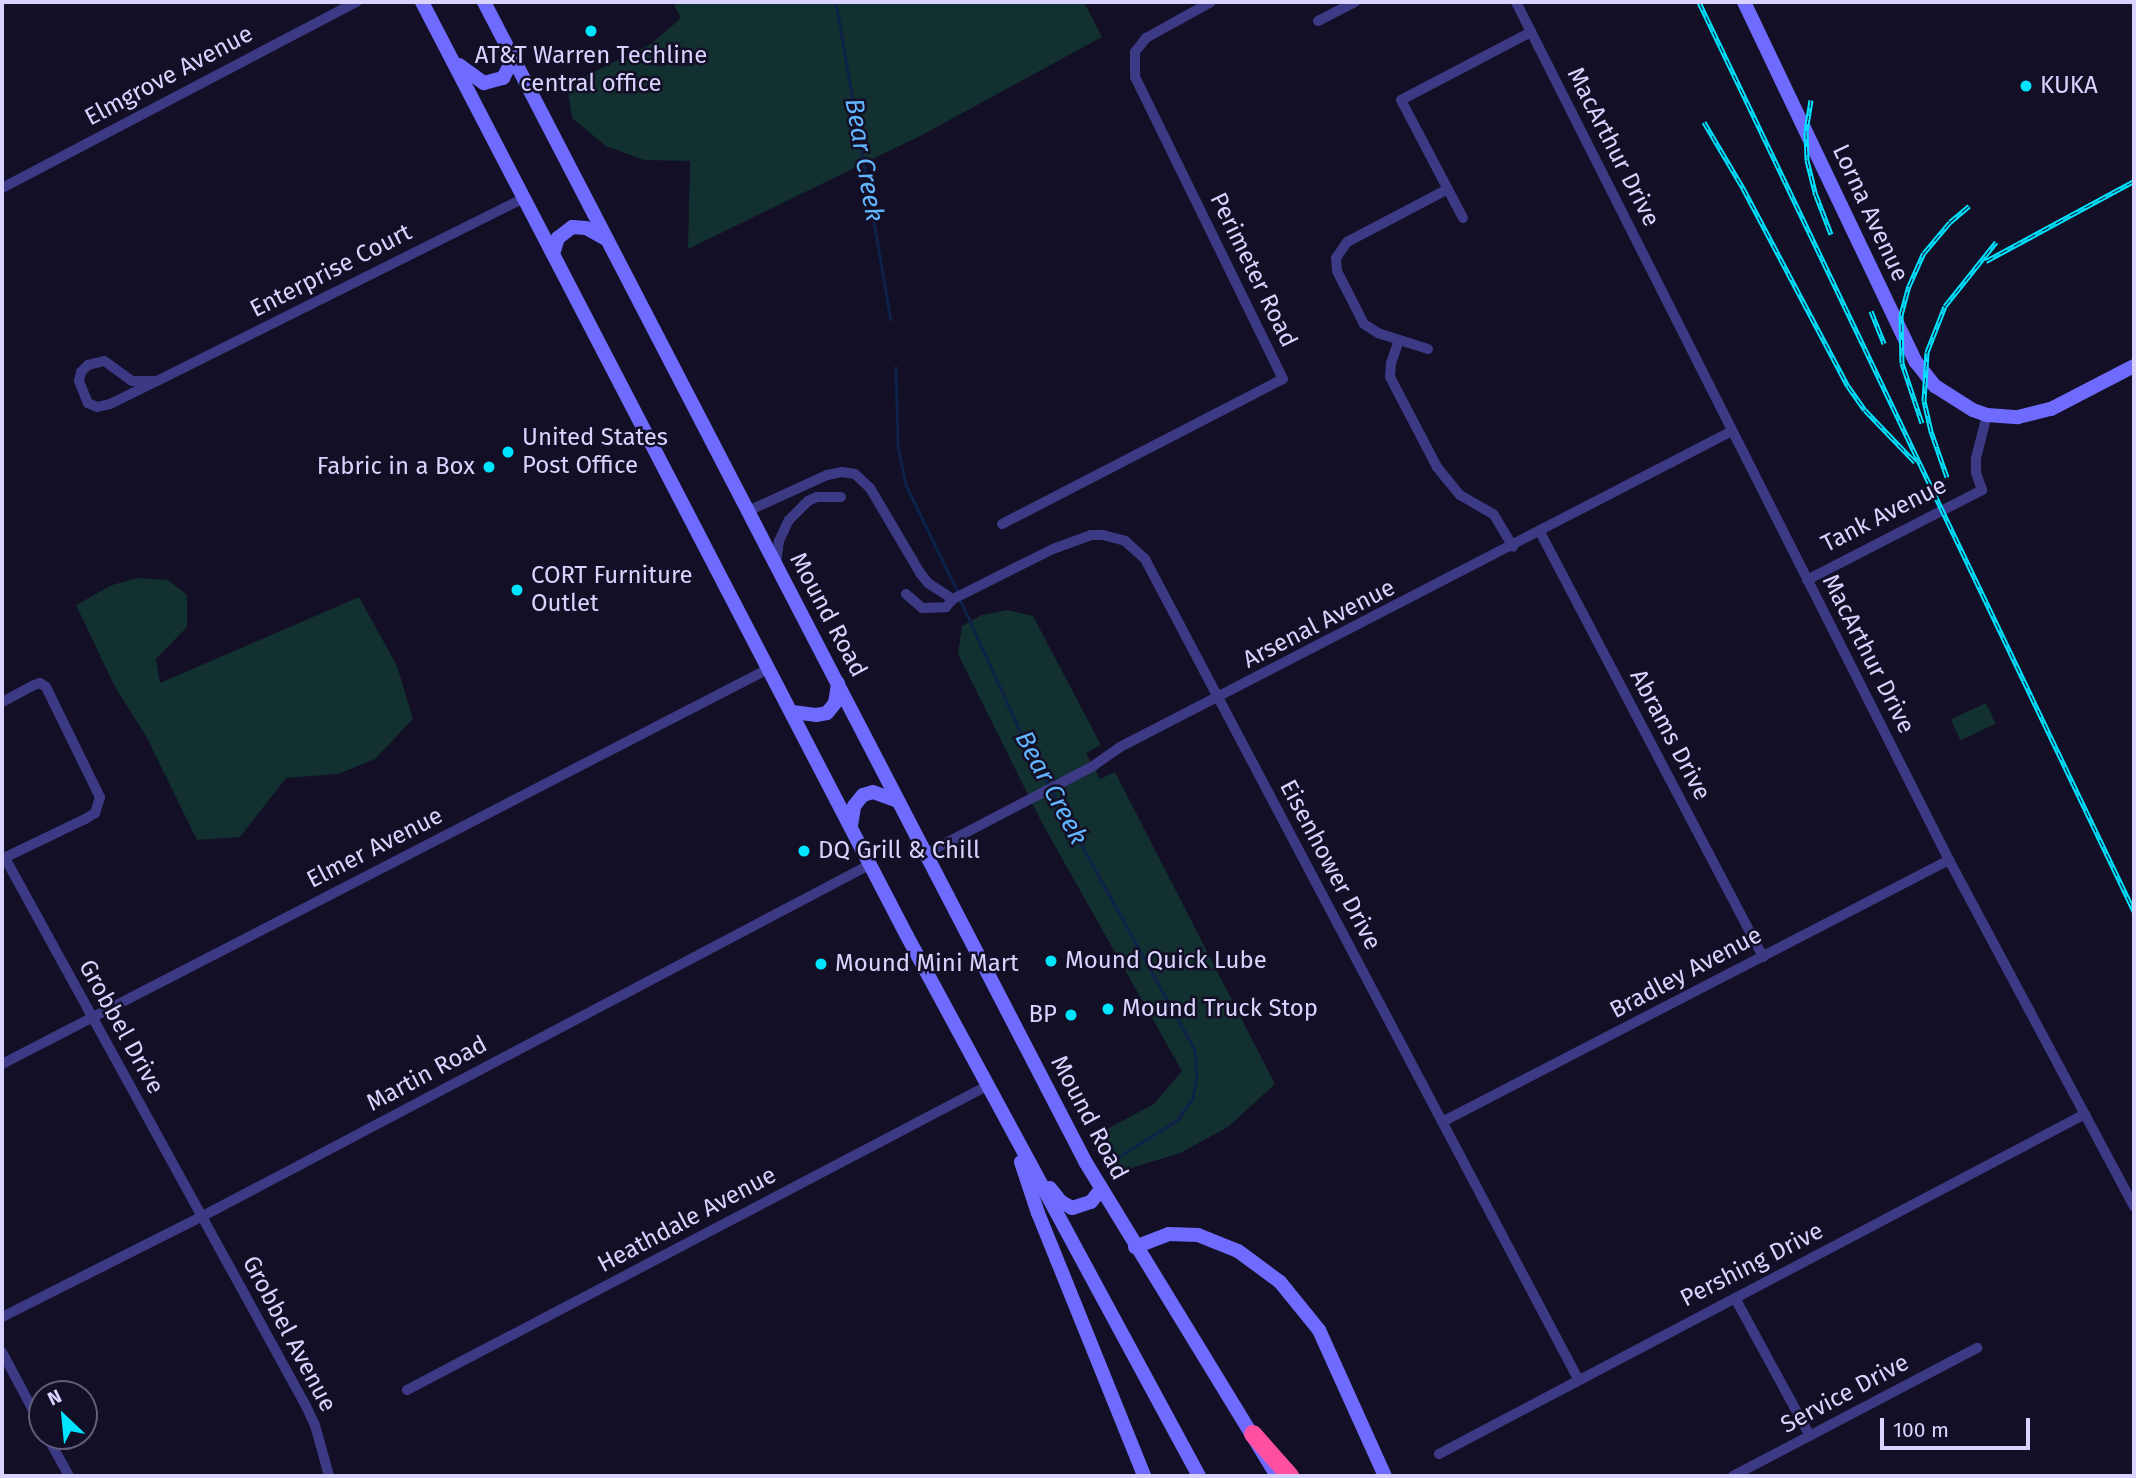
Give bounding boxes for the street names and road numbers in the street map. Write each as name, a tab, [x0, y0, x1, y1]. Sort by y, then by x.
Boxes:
street label: Elmgrove Avenue	[80, 20, 258, 132]
street label: MacArthur Drive	[1560, 63, 1666, 231]
street label: Lorna Avenue	[1826, 140, 1914, 286]
street label: Perimeter Road	[1203, 188, 1303, 352]
street label: Enterprise Court	[246, 218, 416, 324]
street label: Tank Avenue	[1817, 471, 1951, 559]
street label: Mound Road	[783, 548, 873, 682]
street label: MacArthur Drive	[1815, 570, 1921, 738]
street label: Arsenal Avenue	[1238, 573, 1400, 675]
street label: Abrams Drive	[1624, 665, 1716, 805]
street label: Eisenhower Drive	[1273, 775, 1387, 955]
street label: Elmer Avenue	[302, 801, 448, 895]
street label: Bradley Avenue	[1605, 921, 1767, 1025]
street label: Grobbel Drive	[72, 955, 170, 1099]
street label: Martin Road	[362, 1030, 492, 1118]
street label: Mound Road	[1044, 1051, 1134, 1185]
street label: Heathdale Avenue	[593, 1161, 781, 1279]
street label: Pershing Drive	[1676, 1217, 1828, 1313]
street label: Grobbel Avenue	[236, 1251, 342, 1417]
street label: Service Drive	[1776, 1348, 1914, 1440]

